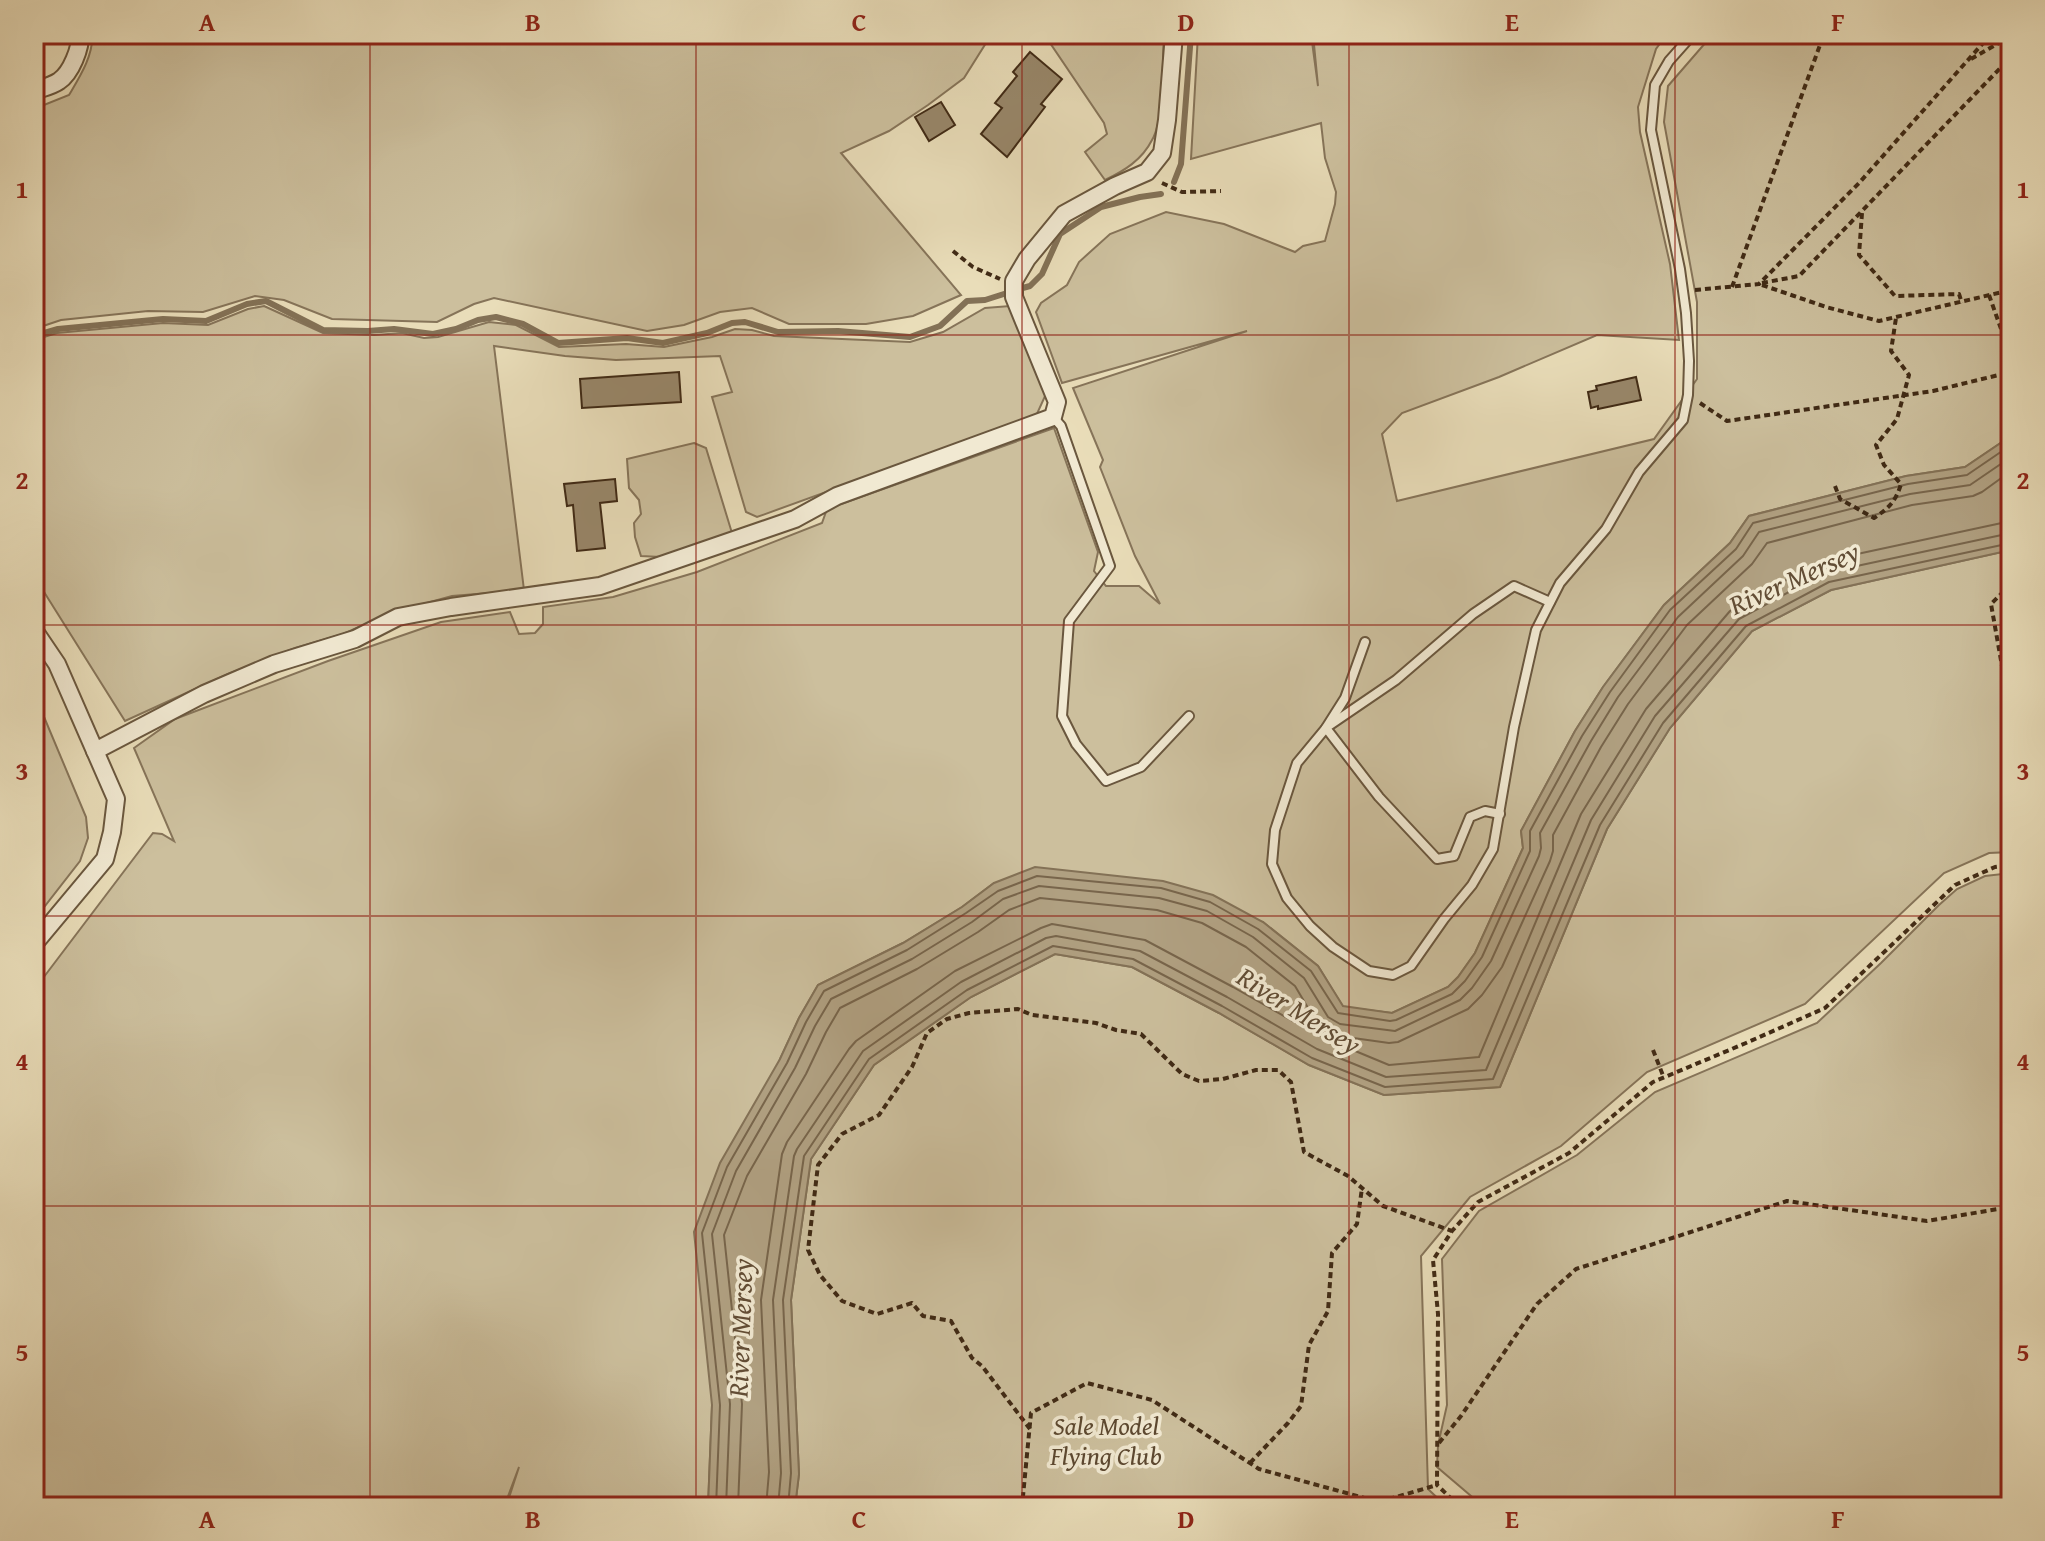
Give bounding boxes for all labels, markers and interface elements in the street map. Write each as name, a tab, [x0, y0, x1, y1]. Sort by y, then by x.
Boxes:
text: A	[199, 2, 216, 41]
text: B	[525, 2, 541, 41]
text: C	[852, 2, 866, 41]
text: D	[1178, 2, 1194, 41]
text: E	[1505, 2, 1519, 41]
text: F	[1831, 2, 1845, 41]
text: 1	[15, 169, 29, 208]
text: 1	[2016, 169, 2030, 208]
text: 2	[15, 460, 29, 499]
text: 2	[2016, 460, 2030, 499]
water label: River Mersey	[1721, 530, 1866, 625]
text: 3	[15, 751, 29, 790]
text: 3	[2016, 751, 2030, 790]
water label: River Mersey	[1229, 955, 1369, 1064]
text: 4	[15, 1041, 29, 1080]
text: 4	[2016, 1041, 2030, 1080]
water label: River Mersey	[717, 1258, 762, 1399]
text: 5	[15, 1332, 29, 1371]
text: 5	[2016, 1332, 2030, 1371]
park label: Sale Model Flying Club	[1049, 1406, 1162, 1475]
text: A	[199, 1499, 216, 1538]
text: B	[525, 1499, 541, 1538]
text: C	[852, 1499, 866, 1538]
text: D	[1178, 1499, 1194, 1538]
text: E	[1505, 1499, 1519, 1538]
text: F	[1831, 1499, 1845, 1538]

